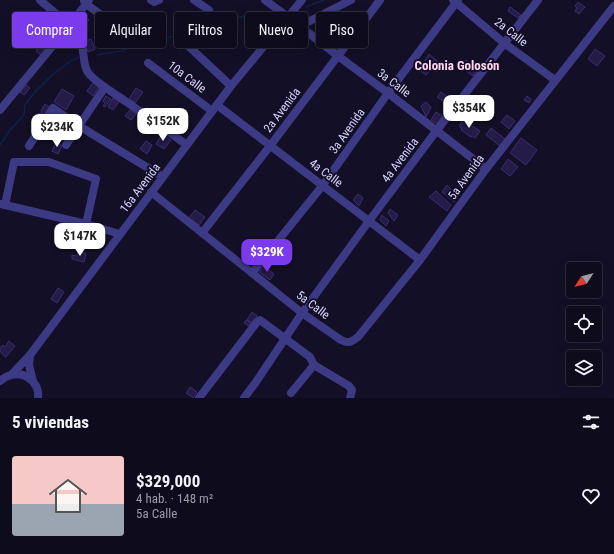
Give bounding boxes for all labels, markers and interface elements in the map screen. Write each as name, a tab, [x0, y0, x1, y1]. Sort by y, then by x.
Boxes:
chip: Comprar	[12, 12, 87, 48]
chip: Alquilar	[95, 12, 166, 48]
chip: Filtros	[174, 12, 237, 48]
chip: Nuevo	[245, 12, 308, 48]
chip: Piso	[316, 12, 368, 48]
street label: 2a Calle	[492, 15, 531, 49]
street label: 10a Calle	[165, 58, 209, 96]
district label: Colonia Golosón	[414, 58, 500, 73]
street label: 3a Calle	[375, 66, 414, 100]
street label: 2a Avenida	[261, 85, 303, 135]
pin: $354K	[441, 95, 497, 129]
text: $354K	[452, 100, 486, 115]
street label: 3a Avenida	[326, 105, 368, 156]
pin: $152K	[135, 108, 191, 142]
text: $152K	[146, 113, 180, 128]
pin: $234K	[29, 114, 85, 148]
text: $234K	[40, 119, 74, 134]
street label: 4a Avenida	[379, 135, 421, 185]
street label: 5a Avenida	[445, 152, 487, 202]
street label: 4a Calle	[307, 156, 346, 190]
street label: 16a Avenida	[117, 160, 163, 215]
pin: $147K	[52, 223, 108, 257]
text: $147K	[63, 228, 97, 243]
pin: $329K	[239, 239, 295, 273]
text: $329K	[250, 244, 284, 259]
north arrow	[566, 262, 602, 298]
map controls	[566, 262, 602, 386]
street label: 5a Calle	[294, 288, 333, 322]
button: locate	[566, 306, 602, 342]
button: layers	[566, 350, 602, 386]
icon: filters	[580, 411, 602, 433]
text: 5 viviendas	[12, 412, 89, 432]
text: $329,000	[136, 471, 200, 491]
icon: home	[44, 472, 92, 520]
icon: heart	[580, 485, 602, 507]
text: 4 hab. · 148 m²	[136, 491, 213, 506]
text: 5a Calle	[136, 506, 177, 521]

